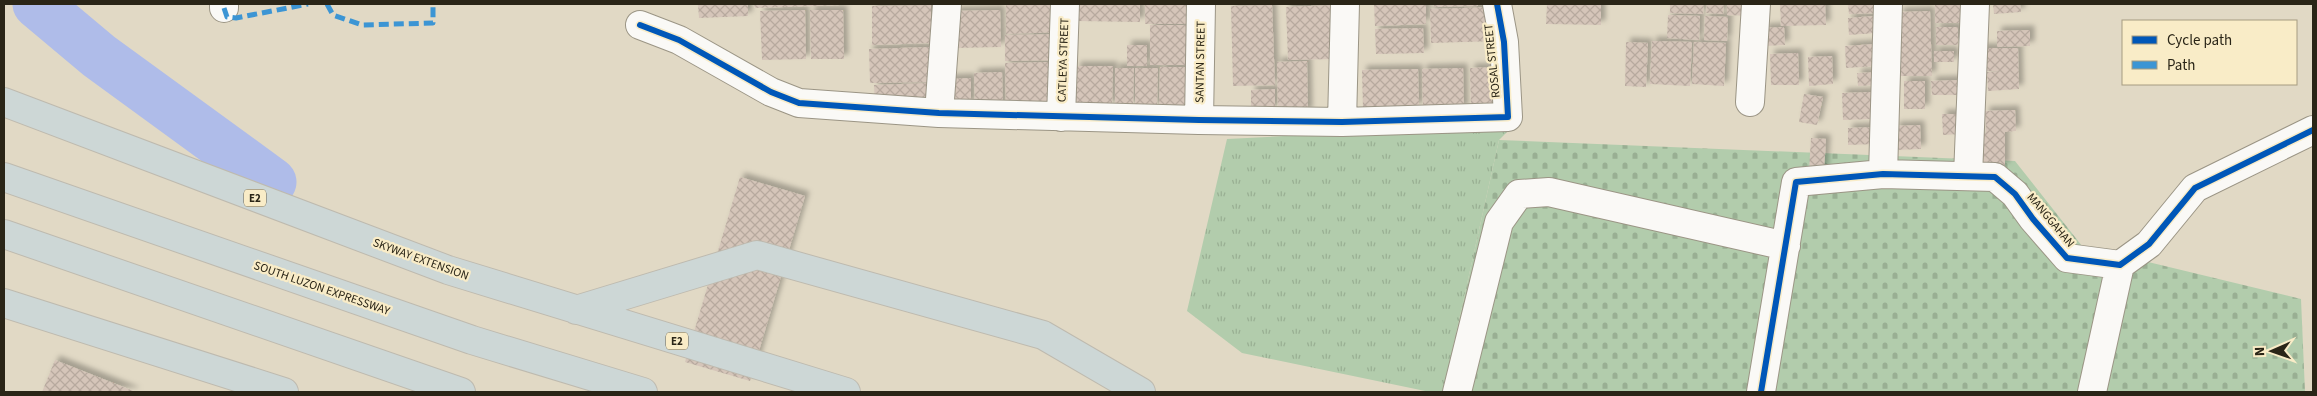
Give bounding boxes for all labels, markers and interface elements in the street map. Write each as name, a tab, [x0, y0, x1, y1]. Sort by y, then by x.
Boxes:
street label: CATLEYA STREET	[1054, 17, 1073, 102]
street label: SANTAN STREET	[1191, 20, 1210, 103]
legend	[2122, 20, 2297, 85]
street label: ROSAL STREET	[1480, 22, 1505, 99]
text: Cycle path	[2167, 30, 2232, 51]
text: Path	[2167, 55, 2195, 76]
street label: MANGGAHAN	[2023, 189, 2078, 251]
road number: E2	[244, 190, 266, 207]
street label: SKYWAY EXTENSION	[371, 234, 471, 285]
street label: SOUTH LUZON EXPRESSWAY	[251, 257, 392, 320]
north arrow	[2247, 326, 2297, 376]
road number: E2	[666, 332, 688, 350]
text: N	[2250, 346, 2270, 356]

